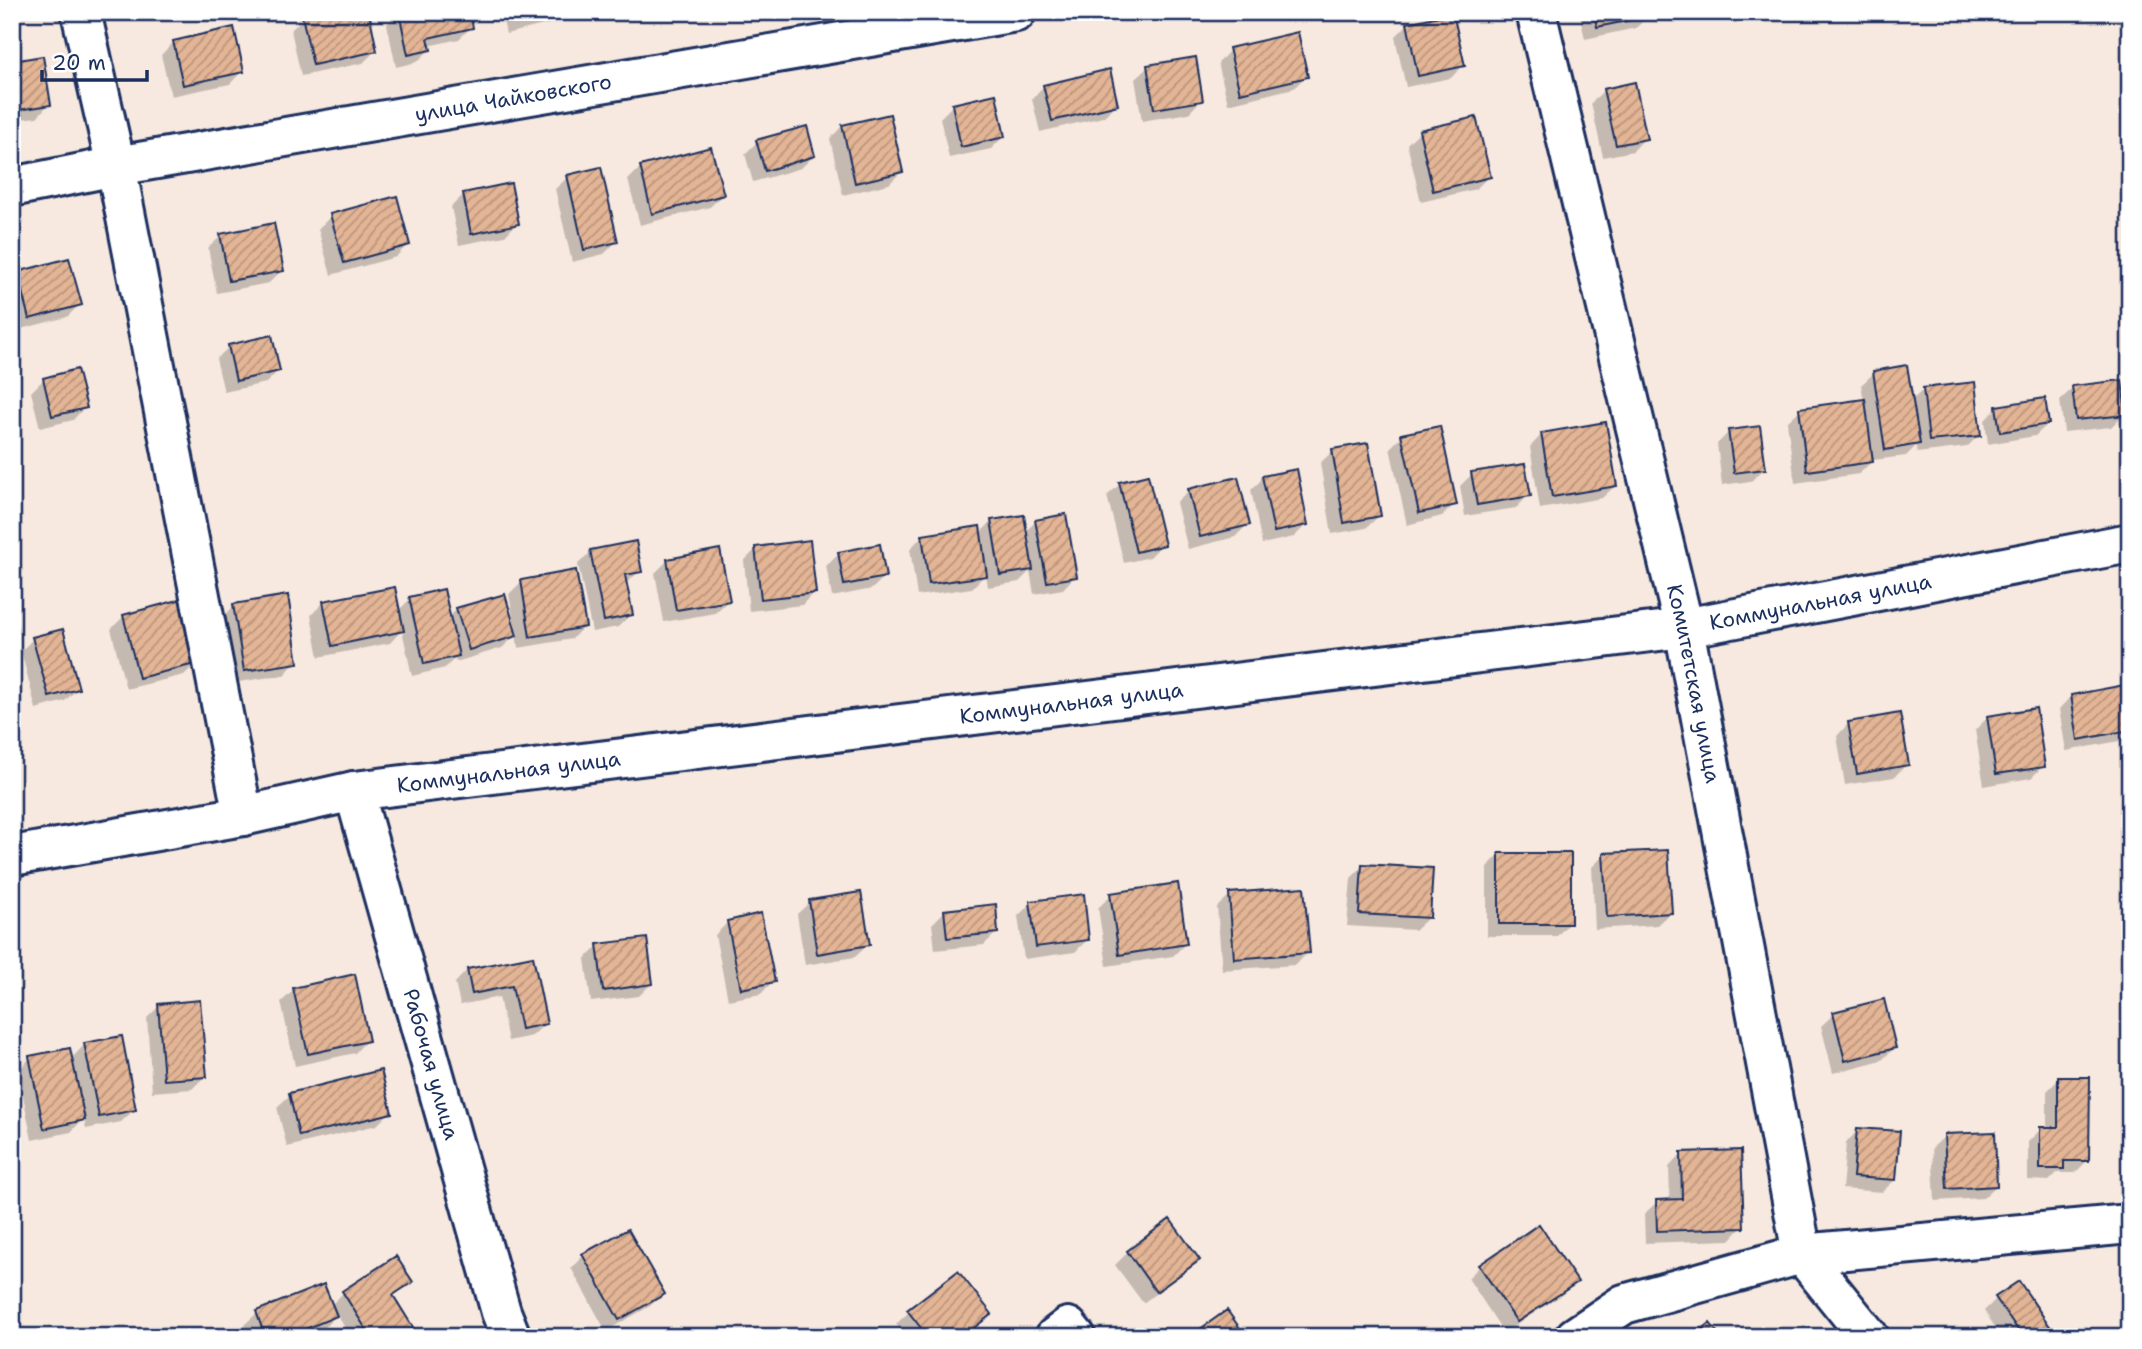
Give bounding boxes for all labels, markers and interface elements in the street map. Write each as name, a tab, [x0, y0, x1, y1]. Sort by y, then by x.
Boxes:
scale bar	[42, 38, 147, 82]
text: 20 m	[52, 49, 106, 77]
street label: улица Чайковского	[413, 67, 614, 129]
street label: Коммунальная улица	[1707, 567, 1934, 637]
street label: Комитетская улица	[1660, 581, 1727, 785]
street label: Коммунальная улица	[958, 675, 1185, 731]
street label: Коммунальная улица	[395, 744, 622, 800]
street label: Рабочая улица	[397, 986, 466, 1143]

